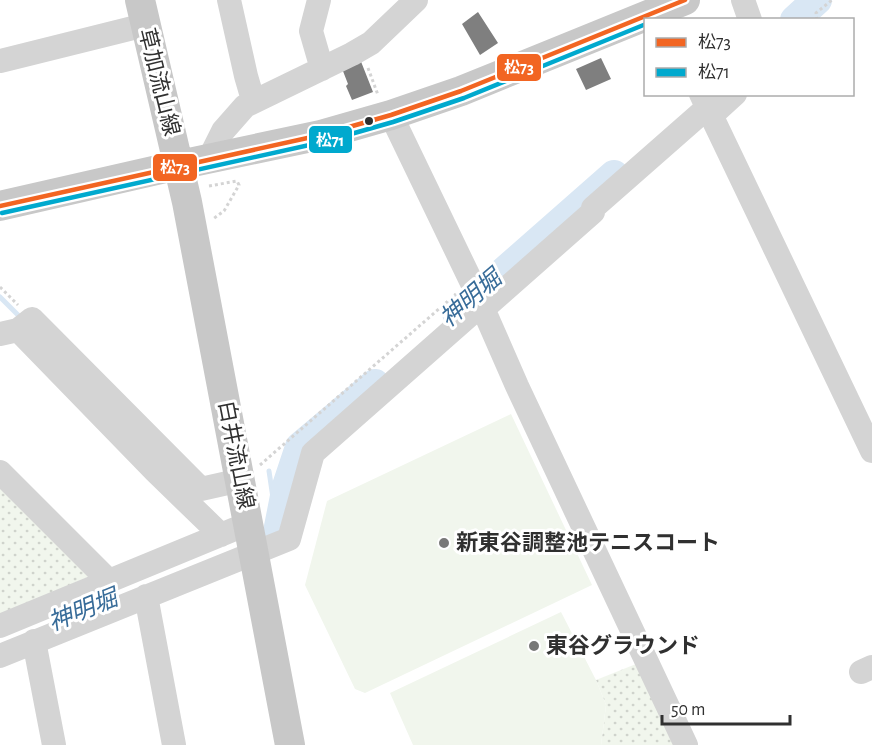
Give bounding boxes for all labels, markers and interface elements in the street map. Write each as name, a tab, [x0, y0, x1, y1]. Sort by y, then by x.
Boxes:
legend	[644, 18, 854, 96]
street label: 草加流山線	[135, 26, 184, 138]
text: 松73	[698, 33, 731, 52]
line badge: 松73	[496, 53, 542, 82]
text: 松73	[504, 59, 534, 76]
text: 松71	[698, 63, 730, 82]
unlabelled marker	[363, 115, 375, 127]
line badge: 松71	[308, 125, 353, 154]
text: 松71	[316, 132, 344, 149]
line badge: 松73	[152, 153, 198, 182]
text: 松73	[160, 159, 190, 176]
water label: 神明堀	[435, 262, 509, 332]
street label: 白井流山線	[215, 399, 258, 511]
place label: 新東谷調整池テニスコート	[456, 531, 720, 554]
marker: 新東谷調整池テニスコート	[437, 536, 451, 550]
water label: 神明堀	[44, 583, 125, 636]
place label: 東谷グラウンド	[546, 633, 700, 657]
marker: 東谷グラウンド	[527, 639, 541, 653]
scale bar	[662, 688, 790, 726]
text: 50 m	[671, 701, 705, 719]

